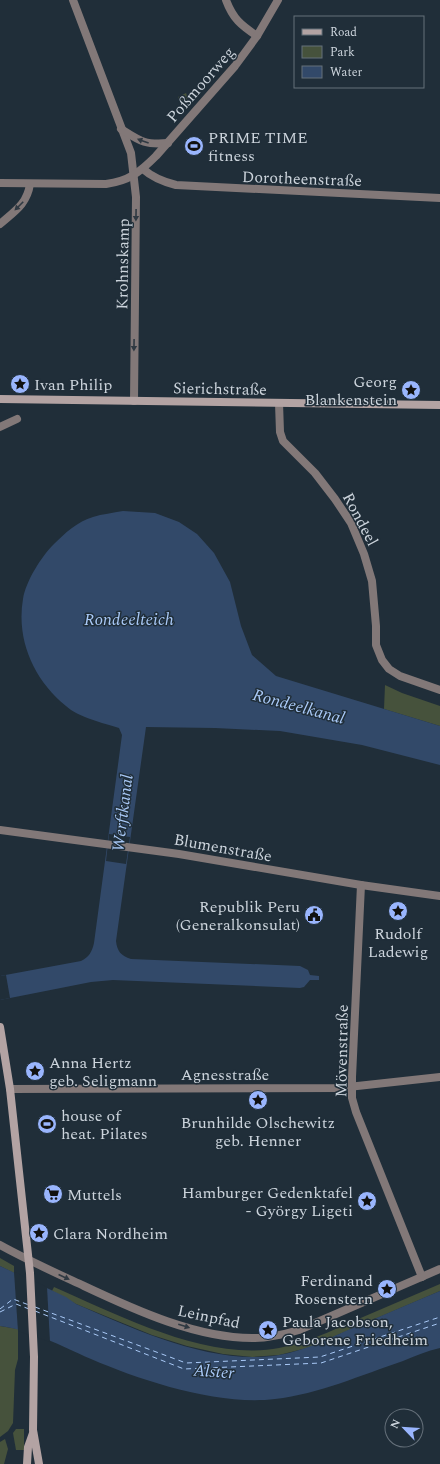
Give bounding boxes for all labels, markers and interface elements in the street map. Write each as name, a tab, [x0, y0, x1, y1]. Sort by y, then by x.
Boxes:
legend	[294, 16, 424, 88]
text: Road	[330, 23, 357, 42]
street label: Poßmoorweg	[161, 41, 241, 128]
text: Park	[330, 43, 355, 62]
text: Water	[330, 63, 362, 82]
place label: PRIME TIME fitness	[208, 126, 308, 168]
sports icon: PRIME TIME fitness	[183, 135, 205, 157]
one-way arrow	[136, 138, 148, 144]
street label: Dorotheenstraße	[242, 165, 362, 193]
one-way arrow	[14, 201, 24, 211]
one-way arrow	[133, 209, 139, 222]
street label: Krohnskamp	[110, 218, 136, 310]
one-way arrow	[131, 339, 138, 351]
place label: Georg Blankenstein	[305, 370, 397, 412]
place icon: Ivan Philip	[9, 373, 31, 395]
place label: Ivan Philip	[34, 373, 112, 397]
street label: Sierichstraße	[173, 376, 267, 402]
place icon: Georg Blankenstein	[400, 379, 422, 401]
street label: Rondeel	[336, 488, 384, 551]
water label: Rondeelteich	[84, 607, 174, 633]
water label: Rondeelkanal	[250, 682, 348, 732]
water label: Werftkanal	[105, 772, 141, 853]
street label: Blumenstraße	[172, 828, 274, 868]
place label: Republik Peru (Generalkonsulat)	[176, 895, 300, 937]
place icon: Rudolf Ladewig	[387, 900, 409, 922]
public building icon: Republik Peru (Generalkonsulat)	[303, 904, 325, 926]
place label: Rudolf Ladewig	[368, 922, 428, 964]
street label: Mövenstraße	[329, 1004, 355, 1098]
place label: Anna Hertz geb. Seligmann	[49, 1051, 157, 1093]
place icon: Anna Hertz geb. Seligmann	[24, 1060, 46, 1082]
street label: Agnesstraße	[181, 1063, 269, 1087]
place icon: Brunhilde Olschewitz geb. Henner	[247, 1089, 269, 1111]
place label: house of heat. Pilates	[61, 1104, 148, 1146]
place label: Brunhilde Olschewitz geb. Henner	[181, 1111, 335, 1153]
sports icon: house of heat. Pilates	[36, 1113, 58, 1135]
place label: Hamburger Gedenktafel - György Ligeti	[182, 1181, 353, 1223]
supermarket icon: Muttels	[42, 1183, 64, 1205]
place label: Muttels	[67, 1183, 122, 1207]
place icon: Hamburger Gedenktafel - György Ligeti	[356, 1190, 378, 1212]
place icon: Clara Nordheim	[28, 1222, 50, 1244]
place label: Clara Nordheim	[53, 1222, 168, 1246]
place label: Ferdinand Rosenstern	[294, 1269, 373, 1311]
one-way arrow	[58, 1274, 70, 1280]
place icon: Ferdinand Rosenstern	[376, 1278, 398, 1300]
street label: Leinpfad	[175, 1299, 242, 1335]
place label: Paula Jacobson, Geborene Friedheim	[282, 1310, 428, 1352]
place icon: Paula Jacobson, Geborene Friedheim	[257, 1319, 279, 1341]
one-way arrow	[178, 1323, 190, 1329]
water label: Alster	[192, 1358, 235, 1386]
north arrow	[384, 1408, 424, 1448]
text: N	[386, 1416, 405, 1432]

